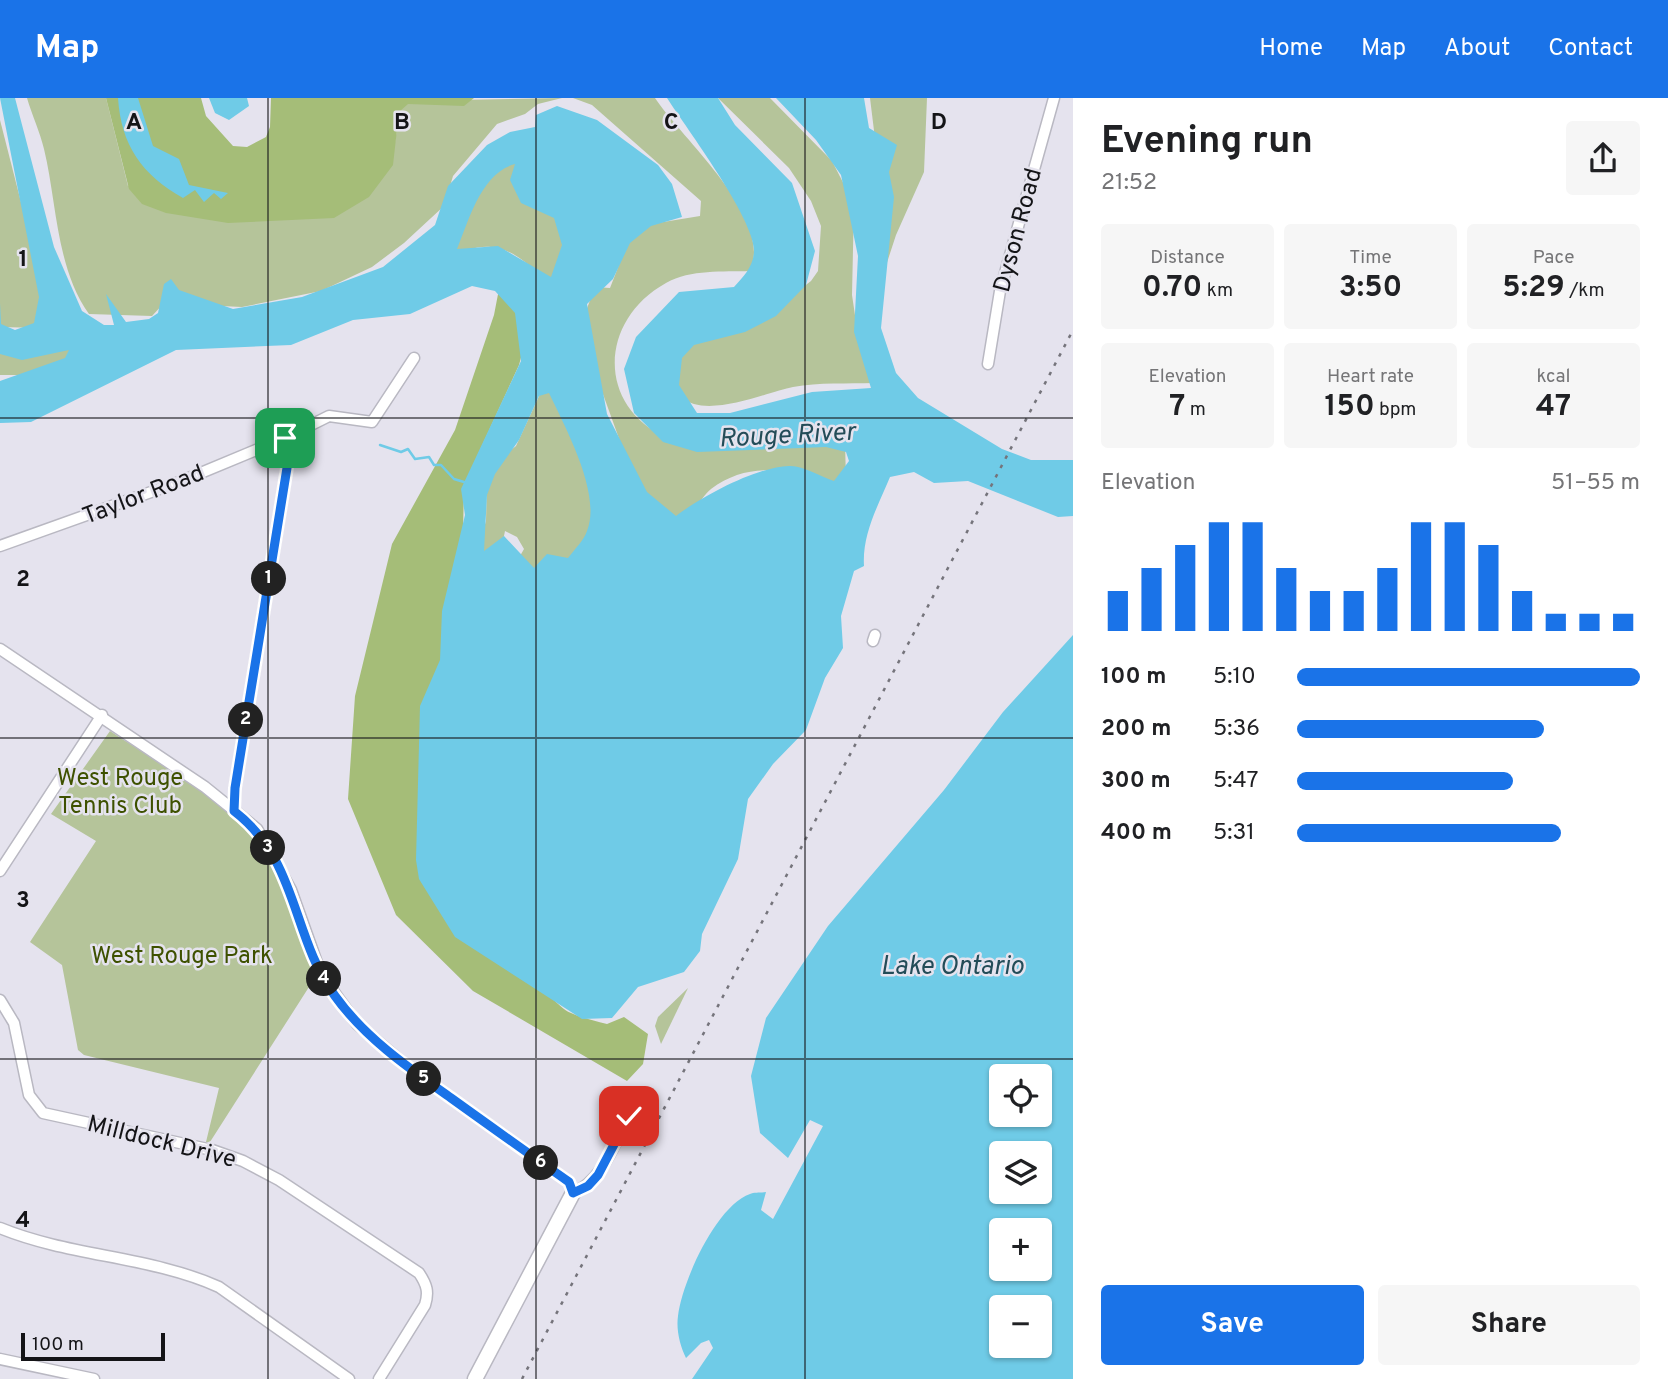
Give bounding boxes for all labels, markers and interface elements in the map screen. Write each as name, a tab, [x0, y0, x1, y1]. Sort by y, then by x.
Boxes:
text: Map	[35, 28, 99, 70]
text: Home	[1259, 34, 1323, 64]
text: Map	[1361, 34, 1406, 64]
text: About	[1444, 34, 1510, 64]
text: Contact	[1548, 34, 1633, 64]
text: A	[126, 109, 142, 138]
text: B	[394, 109, 410, 138]
text: C	[664, 109, 678, 138]
text: D	[931, 109, 947, 138]
text: Evening run	[1101, 118, 1313, 167]
button: share	[1566, 121, 1640, 195]
street label: Dyson Road	[988, 165, 1050, 296]
text: 21:52	[1101, 169, 1157, 198]
text: 1	[18, 246, 28, 275]
text: Distance	[1150, 246, 1225, 270]
text: Time	[1349, 246, 1392, 270]
text: Pace	[1533, 246, 1574, 270]
text: 0.70	[1142, 270, 1202, 307]
text: 3:50	[1339, 270, 1402, 307]
text: 5:29	[1502, 270, 1565, 307]
text: km	[1202, 279, 1233, 303]
text: /km	[1565, 279, 1605, 303]
text: Elevation	[1148, 365, 1227, 389]
text: Heart rate	[1327, 365, 1414, 389]
text: kcal	[1537, 365, 1570, 389]
text: 7	[1169, 389, 1185, 426]
text: 150	[1325, 389, 1375, 426]
text: 47	[1536, 389, 1571, 426]
text: m	[1185, 398, 1206, 422]
text: bpm	[1375, 398, 1416, 422]
pin	[255, 408, 315, 468]
water label: Rouge River	[718, 416, 858, 457]
icon: arrive	[266, 419, 304, 457]
street label: Taylor Road	[79, 459, 209, 533]
text: Elevation	[1101, 469, 1196, 498]
text: 51–55 m	[1551, 469, 1640, 498]
pin: 1	[252, 561, 286, 596]
text: 2	[16, 566, 30, 595]
text: 1	[265, 566, 272, 590]
text: 100 m	[1101, 663, 1166, 692]
text: 5:10	[1213, 663, 1256, 692]
pin: 2	[229, 702, 264, 738]
text: 2	[240, 707, 251, 731]
text: 200 m	[1101, 715, 1171, 744]
text: 5:36	[1213, 715, 1260, 744]
park label: West Rouge Tennis Club	[57, 764, 183, 822]
text: 300 m	[1101, 767, 1171, 796]
text: 5:47	[1213, 767, 1259, 796]
text: 400 m	[1101, 819, 1172, 848]
text: 5:31	[1213, 819, 1255, 848]
pin: 3	[250, 830, 286, 866]
text: 3	[262, 835, 273, 859]
text: 3	[16, 887, 30, 916]
park label: West Rouge Park	[91, 942, 273, 972]
water label: Lake Ontario	[880, 951, 1024, 984]
pin: 4	[306, 962, 342, 996]
text: 4	[317, 966, 330, 990]
pin: 5	[406, 1062, 442, 1096]
map controls	[989, 1064, 1052, 1358]
button: locate	[989, 1064, 1052, 1127]
text: 5	[418, 1066, 429, 1090]
pin	[599, 1086, 659, 1146]
icon: check	[610, 1097, 648, 1135]
street label: Milldock Drive	[84, 1110, 239, 1176]
button: layers	[989, 1141, 1052, 1204]
pin: 6	[524, 1146, 558, 1180]
text: 6	[535, 1150, 546, 1174]
text: 4	[16, 1207, 30, 1236]
button: +	[989, 1218, 1052, 1281]
button: Save	[1101, 1285, 1364, 1365]
button: Share	[1378, 1285, 1640, 1365]
button: −	[989, 1295, 1052, 1358]
scale bar	[21, 1330, 164, 1362]
text: 100 m	[32, 1333, 84, 1357]

